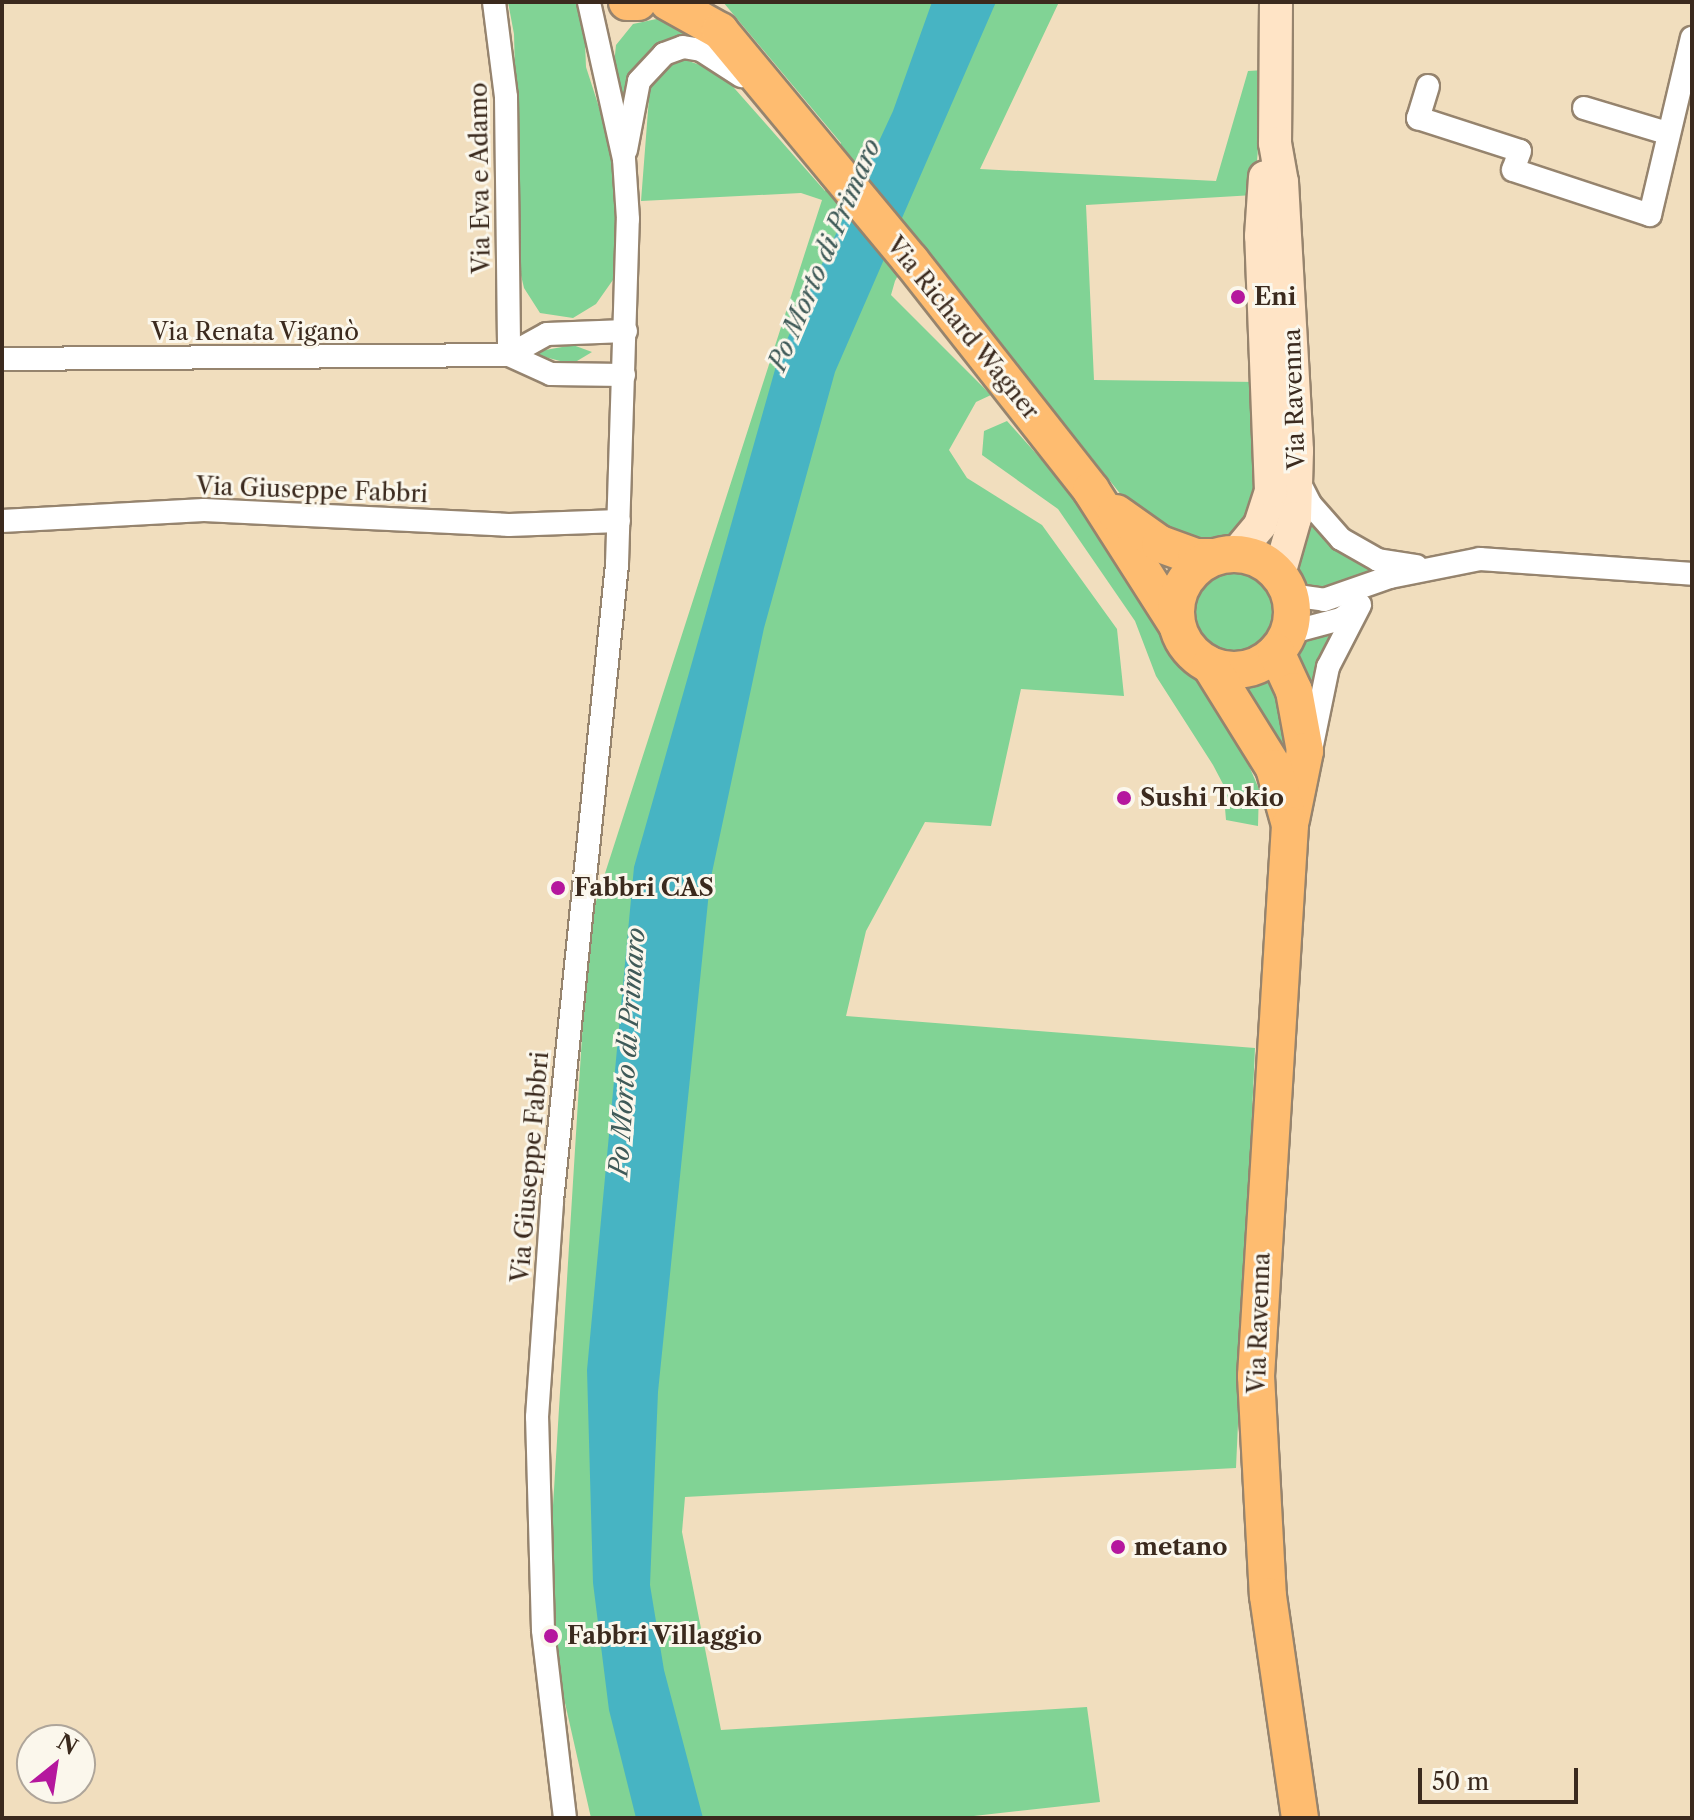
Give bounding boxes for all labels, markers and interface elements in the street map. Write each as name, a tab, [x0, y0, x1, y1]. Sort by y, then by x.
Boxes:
street label: Via Eva e Adamo	[464, 81, 496, 275]
water label: Po Morto di Primaro	[762, 134, 888, 376]
street label: Via Richard Wagner	[880, 230, 1046, 426]
place label: Eni	[1254, 283, 1296, 311]
marker: Eni	[1229, 288, 1247, 306]
street label: Via Renata Viganò	[150, 318, 360, 346]
street label: Via Ravenna	[1277, 328, 1311, 470]
street label: Via Giuseppe Fabbri	[195, 472, 429, 508]
place label: Sushi Tokio	[1140, 784, 1285, 812]
marker: Sushi Tokio	[1115, 789, 1133, 807]
place label: Fabbri CAS	[574, 874, 714, 902]
marker: Fabbri CAS	[549, 879, 567, 897]
water label: Po Morto di Primaro	[604, 927, 652, 1177]
street label: Via Giuseppe Fabbri	[506, 1050, 554, 1284]
street label: Via Ravenna	[1242, 1252, 1276, 1394]
place label: metano	[1134, 1533, 1228, 1561]
marker: metano	[1109, 1538, 1127, 1556]
place label: Fabbri Villaggio	[567, 1622, 763, 1650]
marker: Fabbri Villaggio	[542, 1627, 560, 1645]
north arrow	[16, 1724, 96, 1804]
text: N	[52, 1728, 82, 1761]
scale bar	[1422, 1752, 1582, 1802]
text: 50 m	[1432, 1767, 1489, 1796]

